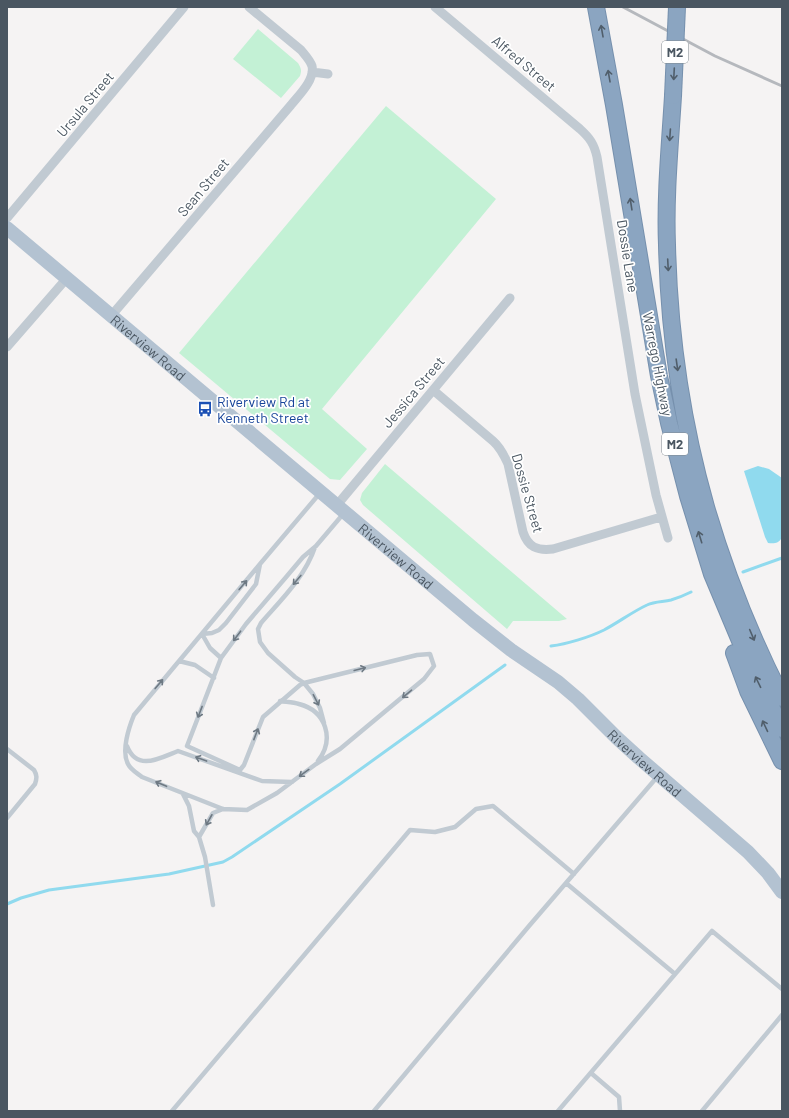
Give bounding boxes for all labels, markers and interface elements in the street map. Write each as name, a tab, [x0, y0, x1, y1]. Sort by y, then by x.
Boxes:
one-way arrow	[597, 25, 605, 38]
street label: Alfred Street	[489, 31, 559, 95]
road number: M2	[662, 41, 688, 63]
one-way arrow	[671, 67, 678, 80]
street label: Ursula Street	[53, 68, 117, 140]
one-way arrow	[605, 70, 613, 83]
one-way arrow	[667, 128, 674, 141]
street label: Sean Street	[174, 154, 232, 220]
one-way arrow	[626, 198, 634, 211]
street label: Dossie Lane	[614, 218, 642, 294]
one-way arrow	[664, 258, 671, 271]
street label: Riverview Road	[108, 311, 190, 384]
street label: Warrego Highway	[640, 311, 677, 418]
street label: Jessica Street	[378, 353, 448, 431]
one-way arrow	[673, 358, 681, 371]
place label: Riverview Rd at Kenneth Street	[217, 393, 310, 426]
bus stop icon: Riverview Rd at Kenneth Street	[196, 400, 214, 418]
road number: M2	[662, 433, 688, 455]
street label: Dossie Street	[509, 451, 547, 535]
street label: Riverview Road	[355, 519, 438, 592]
one-way arrow	[696, 530, 703, 543]
one-way arrow	[293, 574, 302, 585]
one-way arrow	[238, 579, 247, 590]
one-way arrow	[749, 628, 757, 640]
one-way arrow	[233, 631, 241, 642]
one-way arrow	[353, 665, 366, 673]
one-way arrow	[754, 676, 761, 688]
one-way arrow	[155, 679, 164, 690]
one-way arrow	[401, 689, 412, 698]
one-way arrow	[313, 694, 320, 706]
one-way arrow	[196, 706, 204, 718]
one-way arrow	[761, 721, 768, 733]
street label: Riverview Road	[605, 726, 686, 800]
one-way arrow	[252, 729, 260, 741]
one-way arrow	[194, 755, 207, 762]
one-way arrow	[299, 769, 310, 777]
one-way arrow	[155, 780, 167, 788]
one-way arrow	[204, 814, 212, 826]

